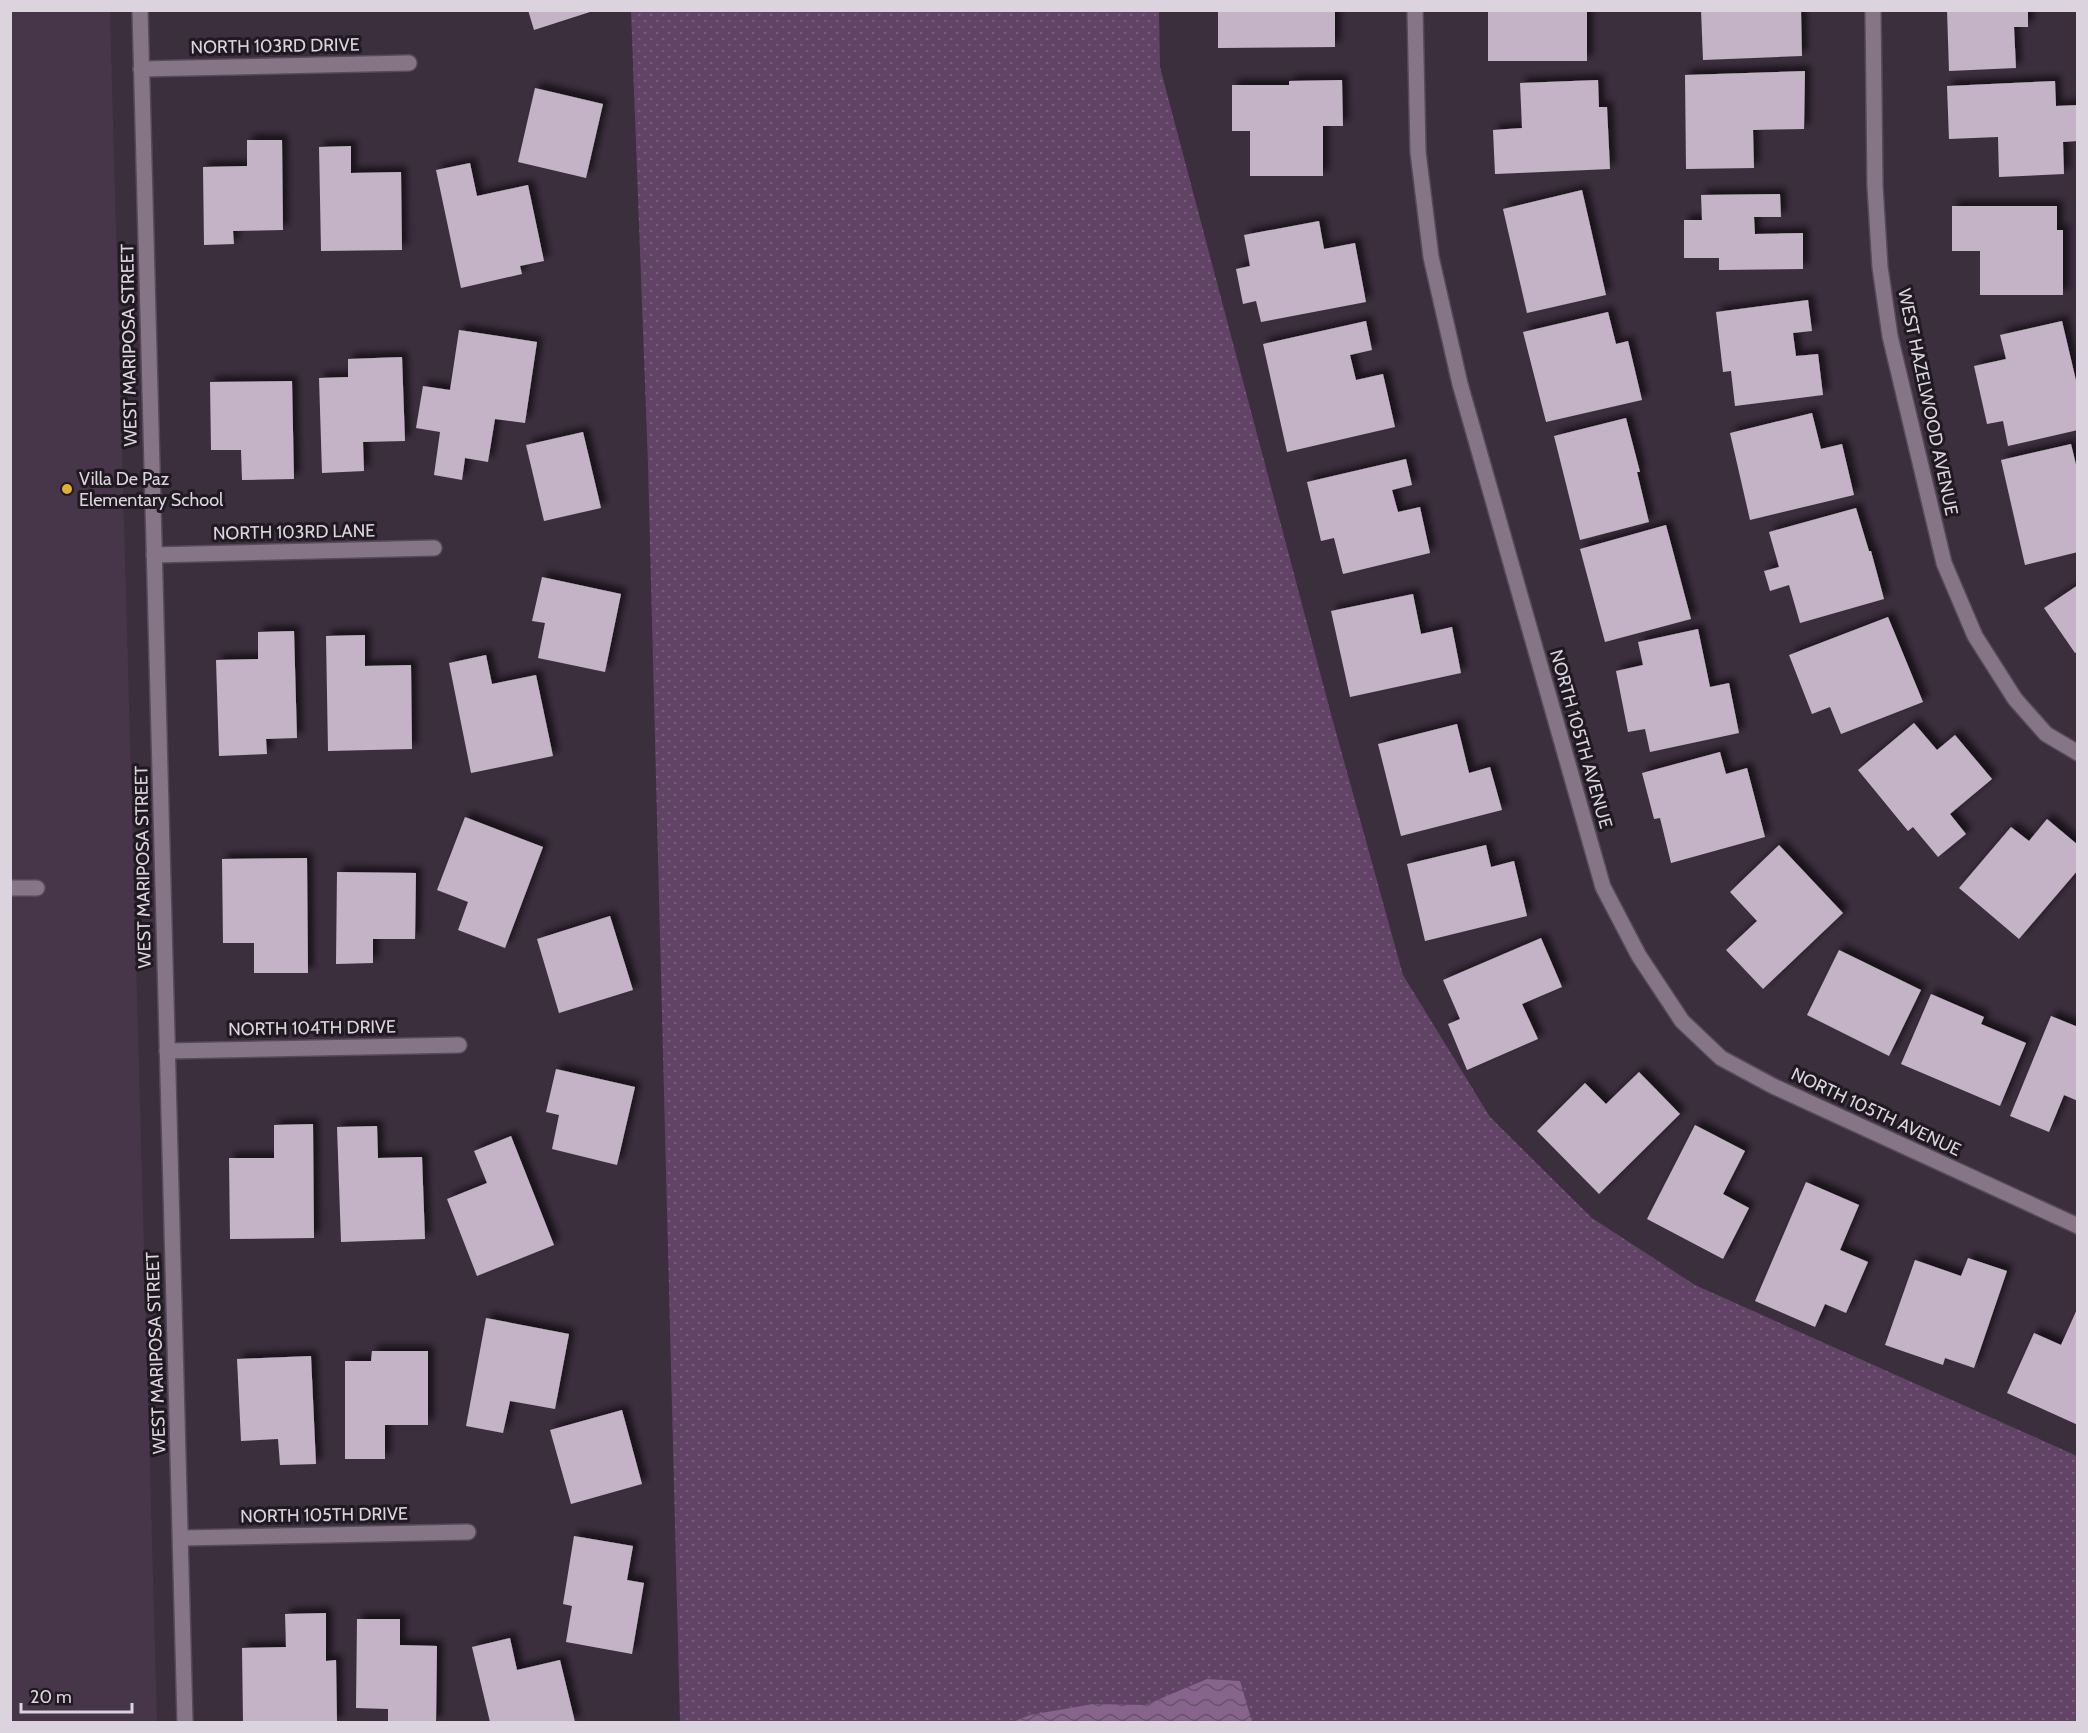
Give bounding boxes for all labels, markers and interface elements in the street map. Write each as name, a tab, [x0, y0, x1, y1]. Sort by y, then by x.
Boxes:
street label: NORTH 103RD DRIVE	[190, 34, 360, 58]
street label: WEST MARIPOSA STREET	[116, 243, 142, 446]
street label: WEST HAZELWOOD AVENUE	[1893, 287, 1963, 518]
place label: Villa De Paz Elementary School	[79, 468, 224, 511]
marker: Villa De Paz Elementary School	[60, 482, 74, 496]
street label: NORTH 103RD LANE	[213, 520, 375, 544]
street label: NORTH 105TH AVENUE	[1545, 647, 1617, 831]
street label: WEST MARIPOSA STREET	[130, 765, 156, 968]
street label: NORTH 104TH DRIVE	[228, 1016, 396, 1040]
street label: NORTH 105TH AVENUE	[1788, 1063, 1964, 1161]
street label: WEST MARIPOSA STREET	[141, 1251, 171, 1455]
street label: NORTH 105TH DRIVE	[240, 1503, 408, 1527]
scale bar	[21, 1676, 132, 1714]
text: 20 m	[30, 1686, 72, 1708]

